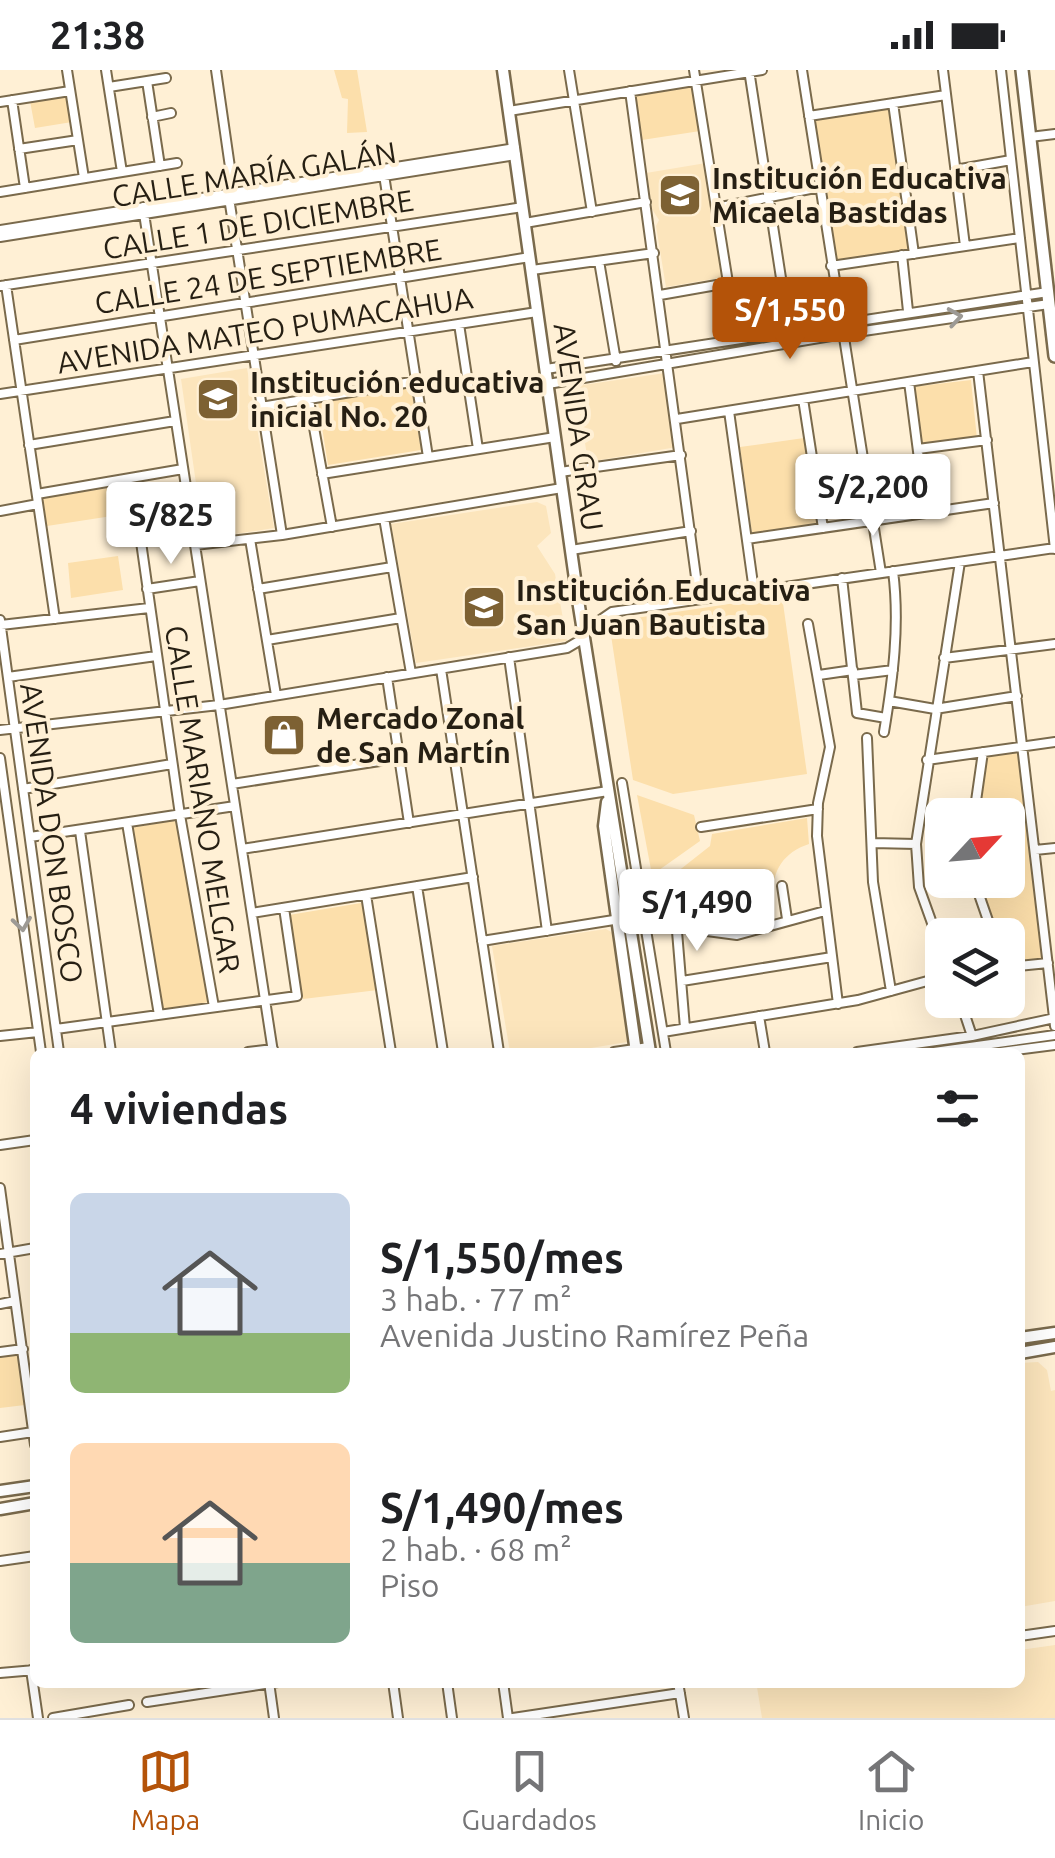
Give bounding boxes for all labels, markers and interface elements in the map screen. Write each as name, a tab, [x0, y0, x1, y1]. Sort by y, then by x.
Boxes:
text: 21:38	[50, 14, 145, 56]
street label: CALLE MARÍA GALÁN	[109, 134, 399, 213]
place label: Institución Educativa Micaela Bastidas	[712, 161, 1007, 229]
school or university icon: Institución Educativa Micaela Bastidas	[657, 172, 703, 218]
street label: CALLE 1 DE DICIEMBRE	[100, 183, 416, 265]
street label: CALLE 24 DE SEPTIEMBRE	[92, 232, 444, 320]
pin: S/1,550	[698, 277, 882, 362]
street label: AVENIDA MATEO PUMACAHUA	[55, 280, 476, 380]
text: S/1,550	[734, 291, 846, 327]
one-way arrow	[947, 307, 964, 328]
street label: AVENIDA GRAU	[548, 321, 610, 533]
place label: Institución educativa inicial No. 20	[250, 365, 545, 433]
school or university icon: Institución educativa inicial No. 20	[195, 376, 241, 422]
pin: S/2,200	[781, 454, 965, 539]
text: S/2,200	[817, 468, 929, 504]
pin: S/825	[101, 482, 241, 567]
text: S/825	[128, 496, 214, 532]
place label: Institución Educativa San Juan Bautista	[516, 573, 811, 641]
school or university icon: Institución Educativa San Juan Bautista	[461, 584, 507, 630]
street label: CALLE MARIANO MELGAR	[159, 623, 247, 975]
street label: AVENIDA DON BOSCO	[14, 681, 90, 985]
place label: Mercado Zonal de San Martín	[316, 701, 524, 769]
shop icon: Mercado Zonal de San Martín	[261, 712, 307, 758]
north arrow	[925, 798, 1025, 898]
map controls	[925, 798, 1025, 1018]
pin: S/1,490	[605, 869, 789, 954]
text: S/1,490	[641, 883, 753, 919]
one-way arrow	[11, 916, 32, 933]
button: layers	[925, 918, 1025, 1018]
icon: filters	[930, 1081, 985, 1136]
text: 4 viviendas	[70, 1085, 288, 1132]
icon: home	[150, 1233, 270, 1353]
text: S/1,550/mes	[380, 1234, 624, 1281]
text: 3 hab. · 77 m²	[380, 1281, 572, 1317]
text: Avenida Justino Ramírez Peña	[380, 1317, 809, 1353]
icon: home	[150, 1483, 270, 1603]
text: S/1,490/mes	[380, 1484, 624, 1531]
text: 2 hab. · 68 m²	[380, 1531, 572, 1567]
text: Piso	[380, 1567, 440, 1603]
tab: Mapa	[131, 1744, 200, 1835]
tab: Guardados	[462, 1744, 597, 1835]
tab: Inicio	[858, 1744, 924, 1835]

